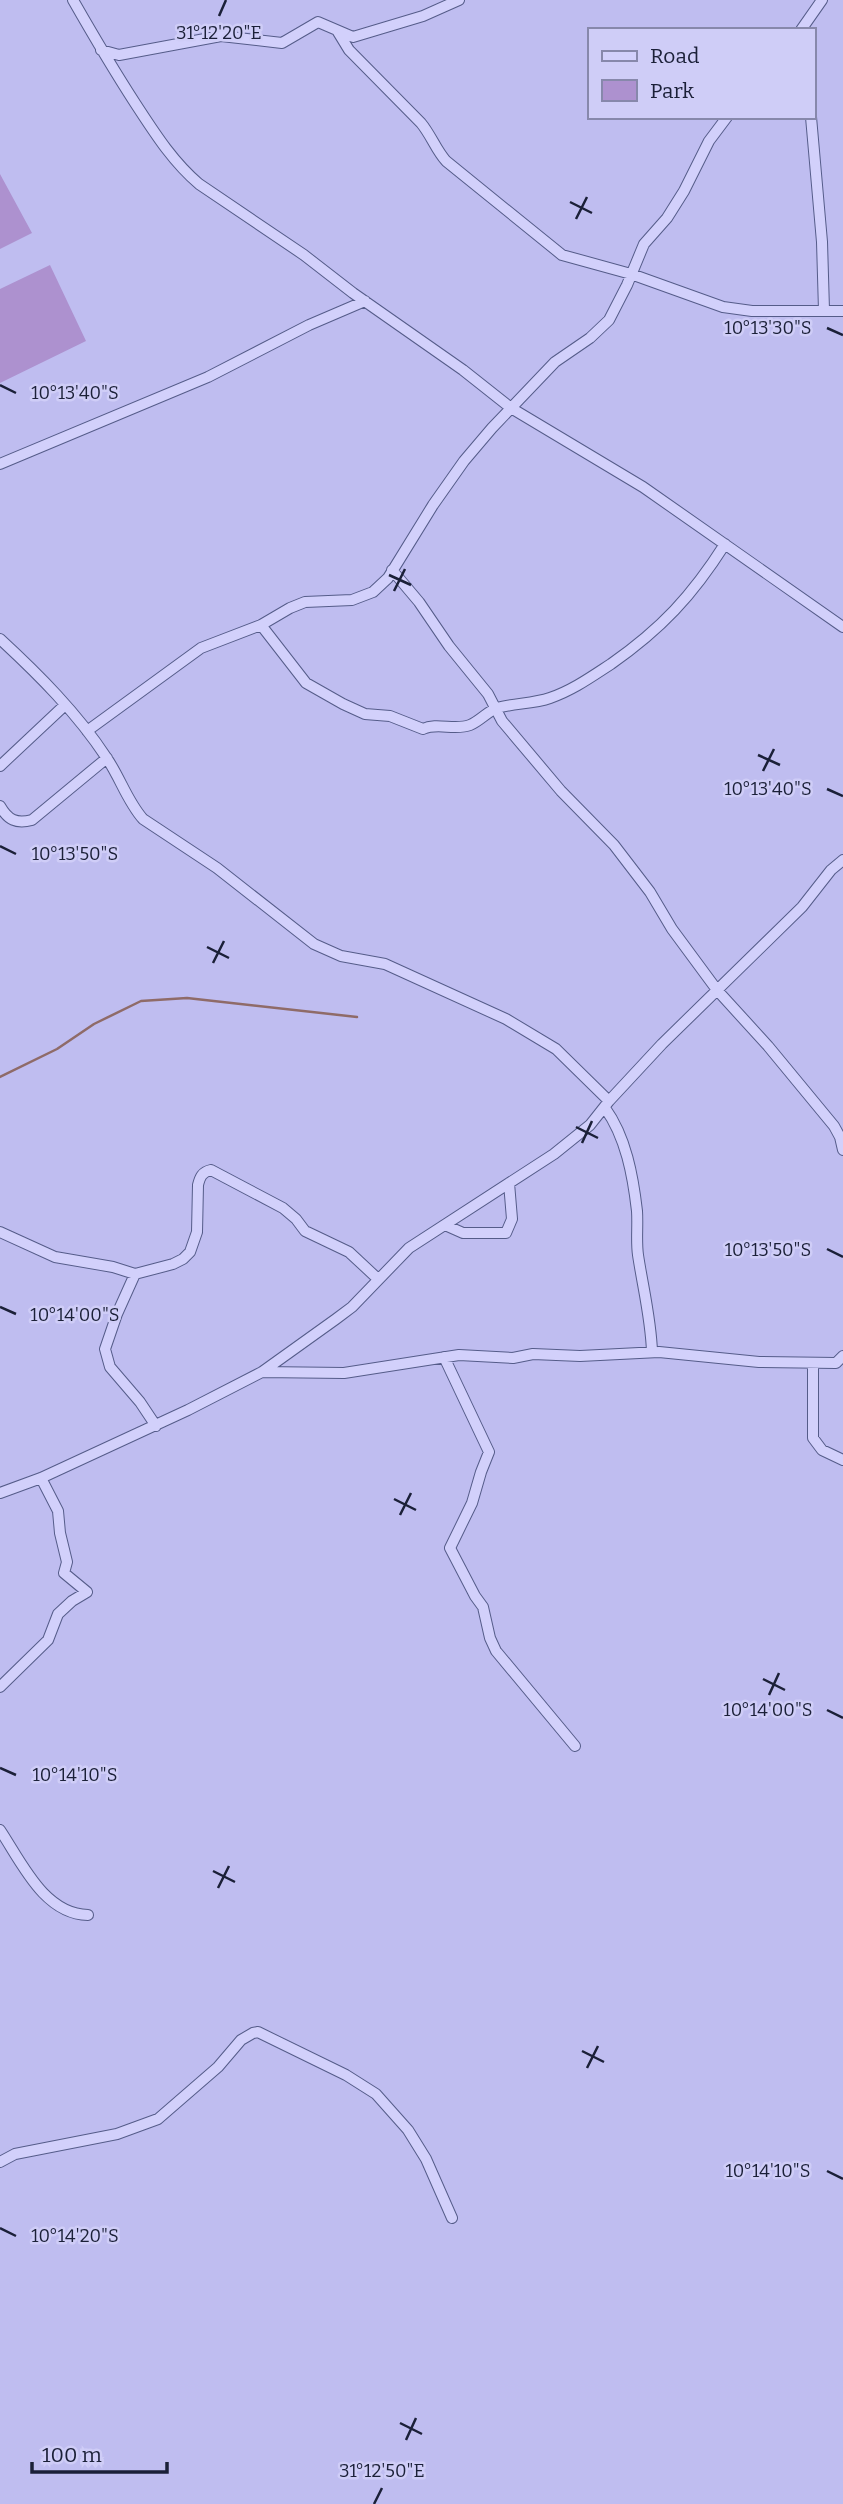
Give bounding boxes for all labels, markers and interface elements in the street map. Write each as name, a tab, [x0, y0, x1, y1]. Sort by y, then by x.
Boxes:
text: 31°12'20"E	[176, 22, 262, 44]
legend	[588, 28, 815, 119]
text: Road	[650, 43, 699, 69]
text: Park	[650, 78, 694, 104]
text: 10°13'30"S	[724, 317, 812, 339]
text: 10°13'40"S	[31, 382, 119, 404]
text: 10°13'40"S	[724, 778, 812, 800]
text: 10°13'50"S	[32, 843, 118, 865]
text: 10°13'50"S	[725, 1239, 811, 1261]
text: 10°14'00"S	[30, 1304, 120, 1326]
text: 10°14'00"S	[723, 1699, 813, 1721]
text: 10°14'10"S	[32, 1764, 118, 1786]
text: 10°14'10"S	[725, 2160, 811, 2182]
text: 10°14'20"S	[31, 2225, 119, 2247]
scale bar	[32, 2430, 166, 2474]
text: 100 m	[42, 2442, 102, 2468]
text: 31°12'50"E	[339, 2460, 425, 2482]

